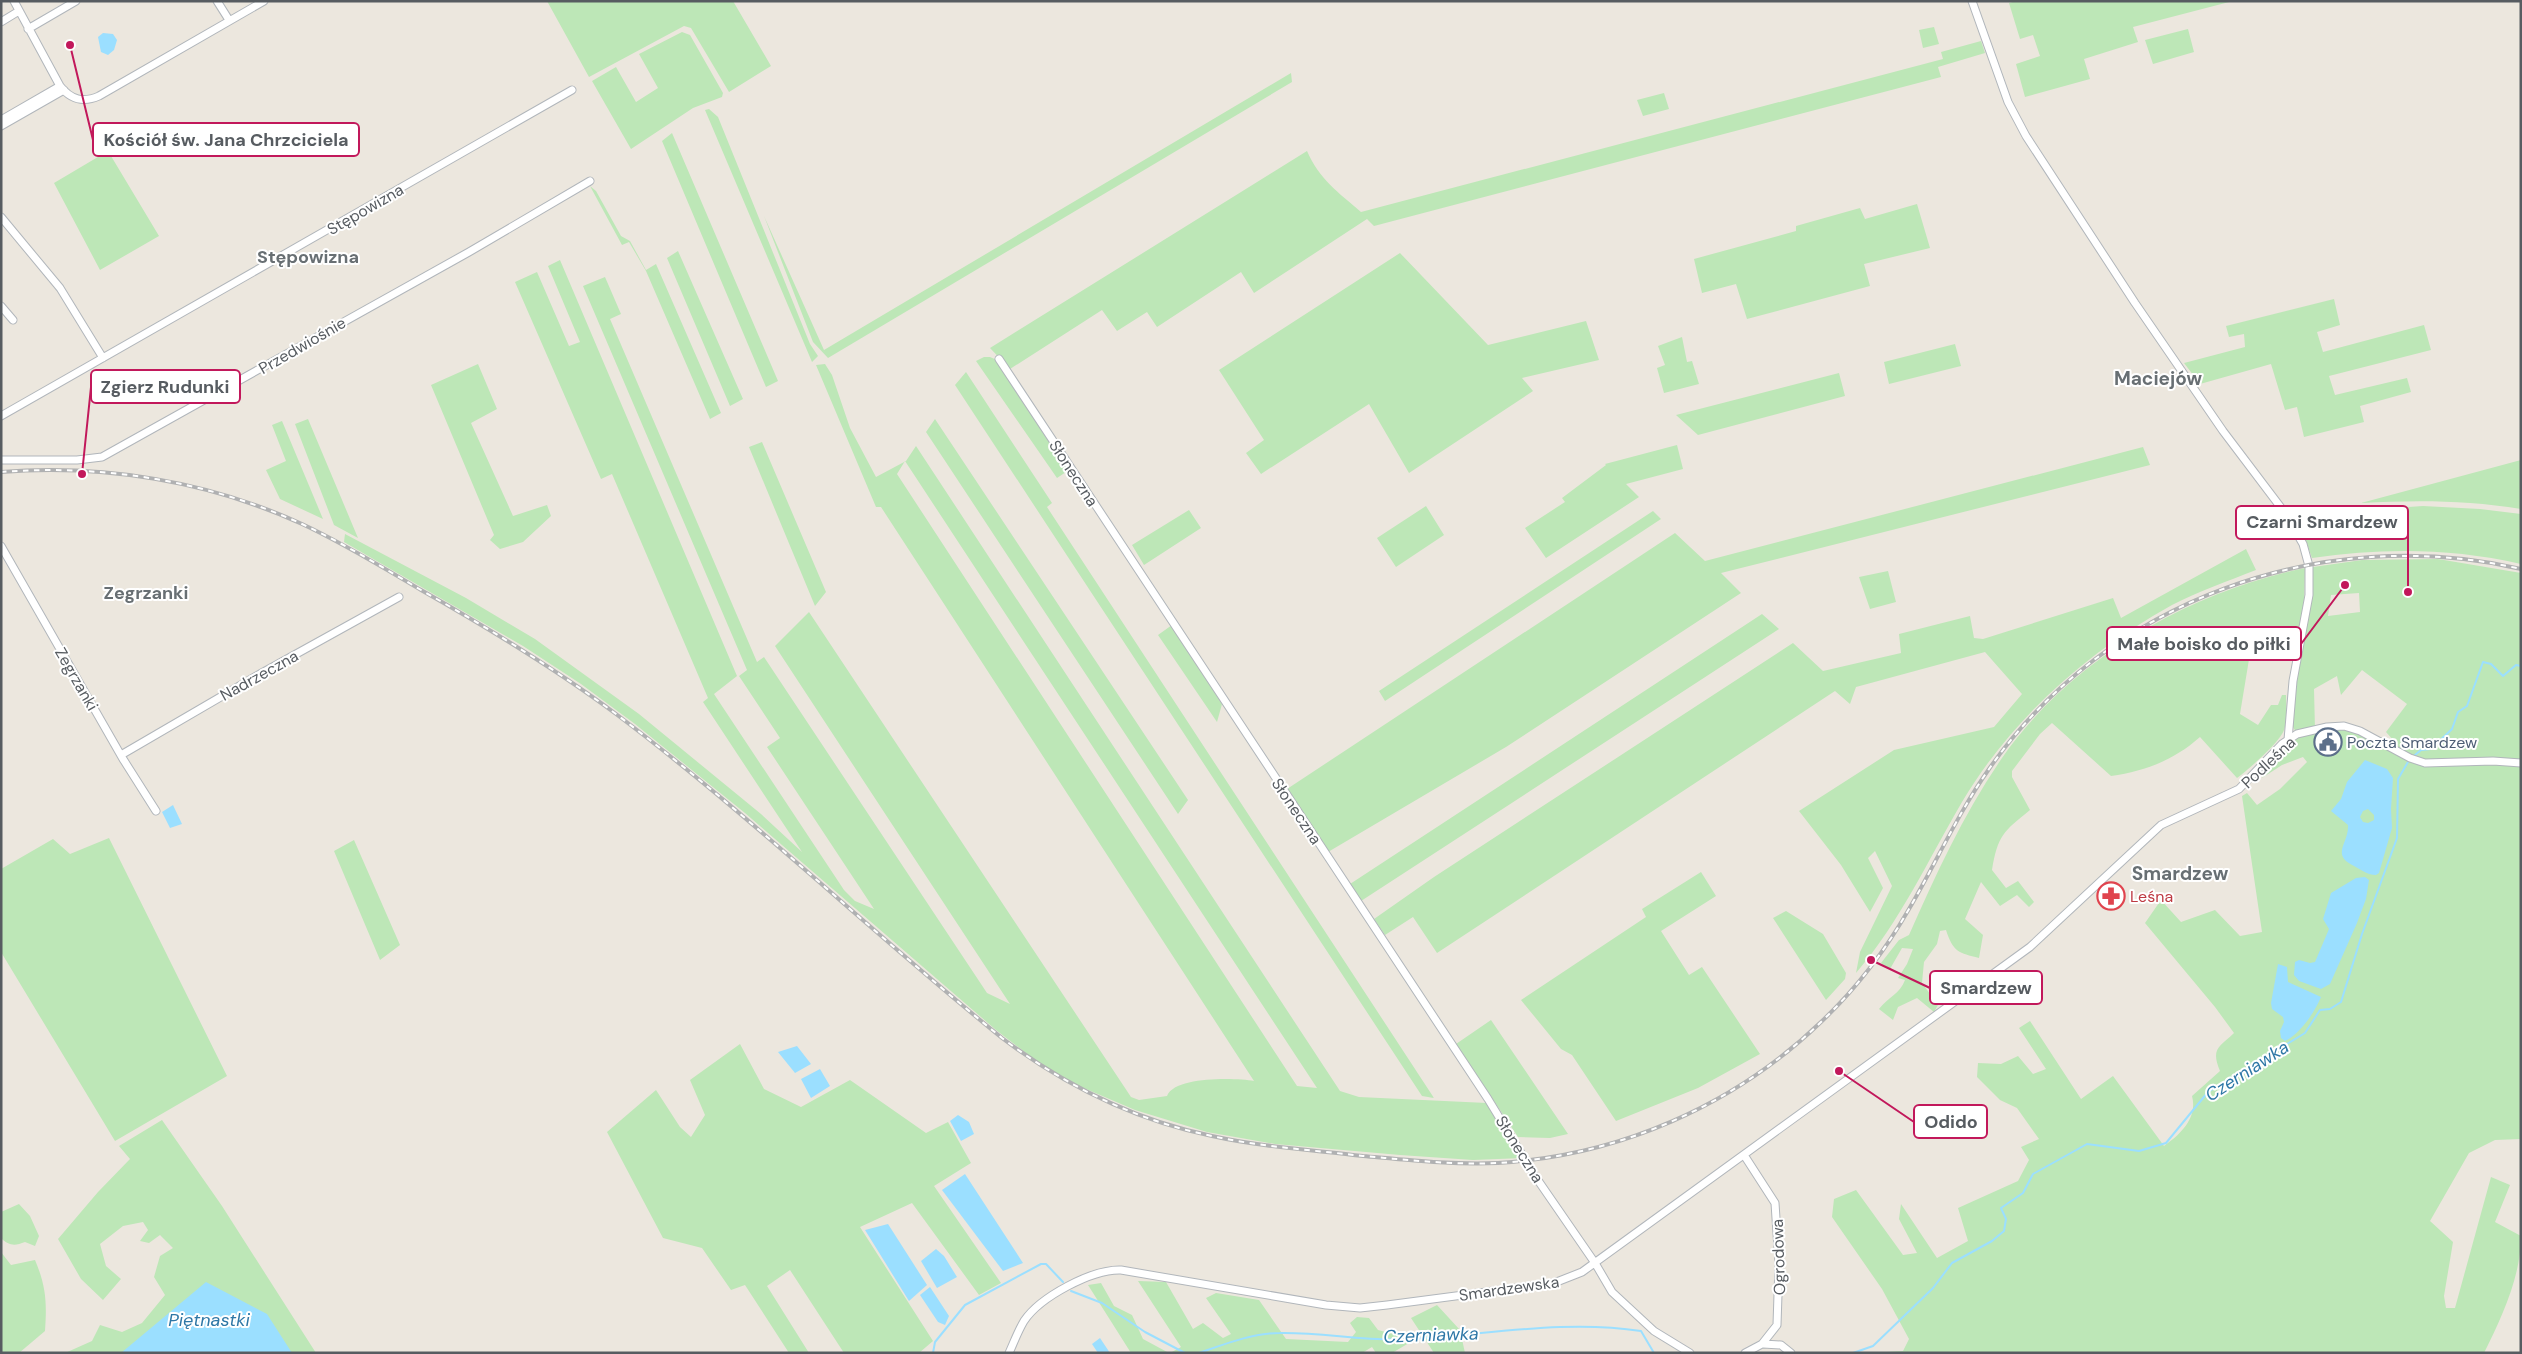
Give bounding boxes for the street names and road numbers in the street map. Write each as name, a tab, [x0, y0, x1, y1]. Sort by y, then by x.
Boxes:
street label: Stępowizna	[323, 179, 407, 240]
street label: Przedwiośnie	[255, 312, 350, 379]
street label: Słoneczna	[1044, 436, 1103, 511]
street label: Zegrzanki	[50, 644, 103, 715]
street label: Nadrzeczna	[216, 645, 302, 706]
street label: Podleśna	[2237, 732, 2300, 793]
street label: Słoneczna	[1267, 774, 1326, 848]
street label: Słoneczna	[1491, 1112, 1548, 1187]
street label: Ogrodowa	[1767, 1219, 1790, 1295]
street label: Smardzewska	[1458, 1271, 1561, 1306]

